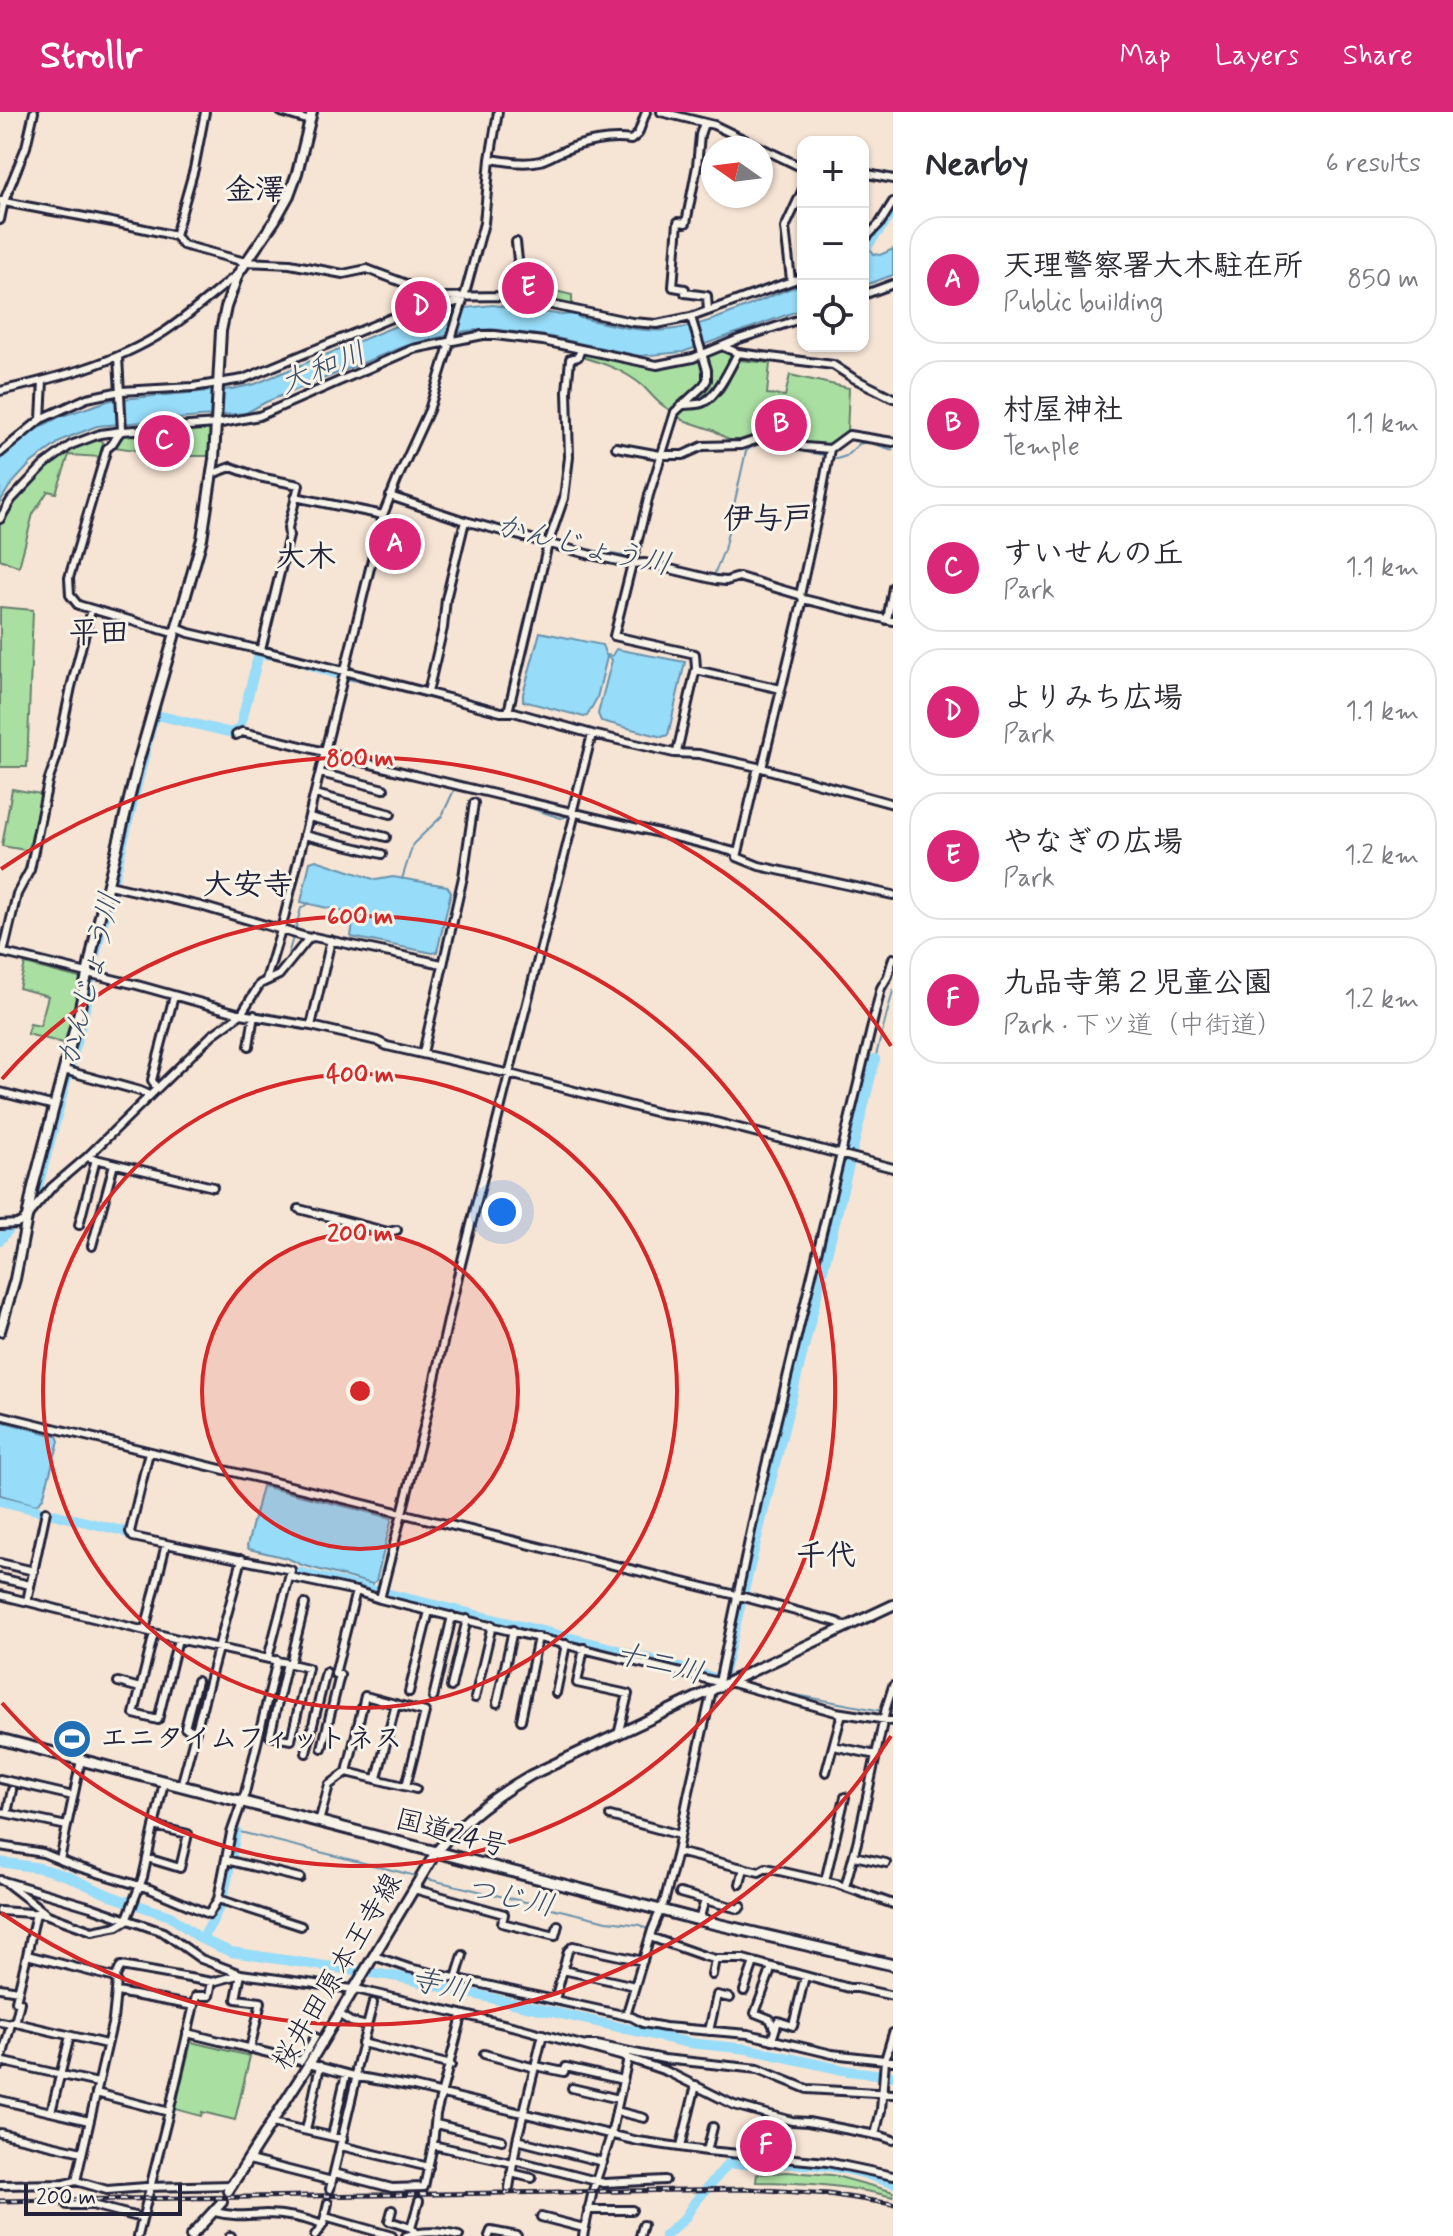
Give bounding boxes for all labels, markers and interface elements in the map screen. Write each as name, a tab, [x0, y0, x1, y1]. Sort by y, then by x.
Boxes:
text: Strollr	[40, 32, 142, 81]
text: Map	[1120, 38, 1171, 75]
text: Layers	[1215, 38, 1299, 75]
text: Share	[1343, 38, 1413, 75]
north arrow	[701, 136, 773, 208]
map controls	[797, 136, 869, 352]
button: +	[797, 136, 869, 208]
text: Nearby	[925, 142, 1029, 187]
text: 6 results	[1326, 147, 1421, 181]
district label: 金澤	[225, 171, 285, 210]
button: −	[797, 208, 869, 280]
text: 天理警察署大木駐在所	[1003, 247, 1303, 286]
pin: E	[502, 258, 554, 318]
text: A	[944, 263, 962, 297]
text: 850 m	[1347, 263, 1419, 297]
pin: D	[395, 277, 447, 337]
button: locate	[797, 280, 869, 352]
text: Public building	[1003, 286, 1163, 320]
water label: 大和川	[274, 334, 372, 404]
text: 村屋神社	[1003, 391, 1123, 430]
pin: B	[755, 395, 807, 455]
text: B	[945, 407, 961, 441]
text: 1.1 km	[1345, 407, 1419, 441]
pin: C	[138, 411, 190, 471]
text: Temple	[1003, 430, 1080, 464]
district label: 伊与戸	[723, 500, 813, 539]
water label: かんじょう川	[491, 507, 675, 585]
pin: A	[369, 514, 421, 574]
text: すいせんの丘	[1003, 535, 1183, 574]
district label: 大木	[276, 538, 336, 577]
text: C	[944, 551, 962, 585]
text: 1.1 km	[1345, 551, 1419, 585]
text: Park	[1003, 574, 1055, 608]
district label: 平田	[69, 614, 129, 653]
text: よりみち広場	[1003, 679, 1183, 718]
text: D	[944, 695, 962, 729]
text: 1.1 km	[1345, 695, 1419, 729]
text: Park	[1003, 718, 1055, 752]
text: 800 m	[326, 744, 394, 775]
text: やなぎの広場	[1003, 823, 1183, 862]
text: E	[945, 839, 961, 873]
text: 1.2 km	[1344, 839, 1419, 873]
text: Park	[1003, 862, 1055, 896]
district label: 大安寺	[203, 866, 293, 905]
water label: かんじょう川	[49, 888, 131, 1072]
text: 600 m	[327, 902, 393, 933]
text: 九品寺第２児童公園	[1003, 964, 1273, 1003]
text: F	[946, 983, 960, 1017]
text: 1.2 km	[1344, 983, 1419, 1017]
text: Park · 下ツ道（中街道）	[1003, 1009, 1283, 1043]
text: 400 m	[326, 1060, 394, 1091]
your location	[482, 1192, 522, 1232]
text: 200 m	[327, 1219, 393, 1250]
centre of rings	[346, 1377, 374, 1405]
district label: 千代	[796, 1537, 856, 1576]
water label: 十二川	[611, 1634, 707, 1694]
sports icon: エニタイムフィットネス	[51, 1718, 93, 1760]
place label: エニタイムフィットネス	[100, 1721, 402, 1758]
street label: 国道24号	[391, 1801, 511, 1867]
street label: 桜井田原本王寺線	[264, 1866, 412, 2078]
water label: つじ川	[462, 1870, 558, 1926]
water label: 寺川	[406, 1960, 474, 2012]
pin: F	[740, 2116, 792, 2176]
scale bar	[24, 2180, 182, 2216]
text: 200 m	[36, 2184, 96, 2212]

